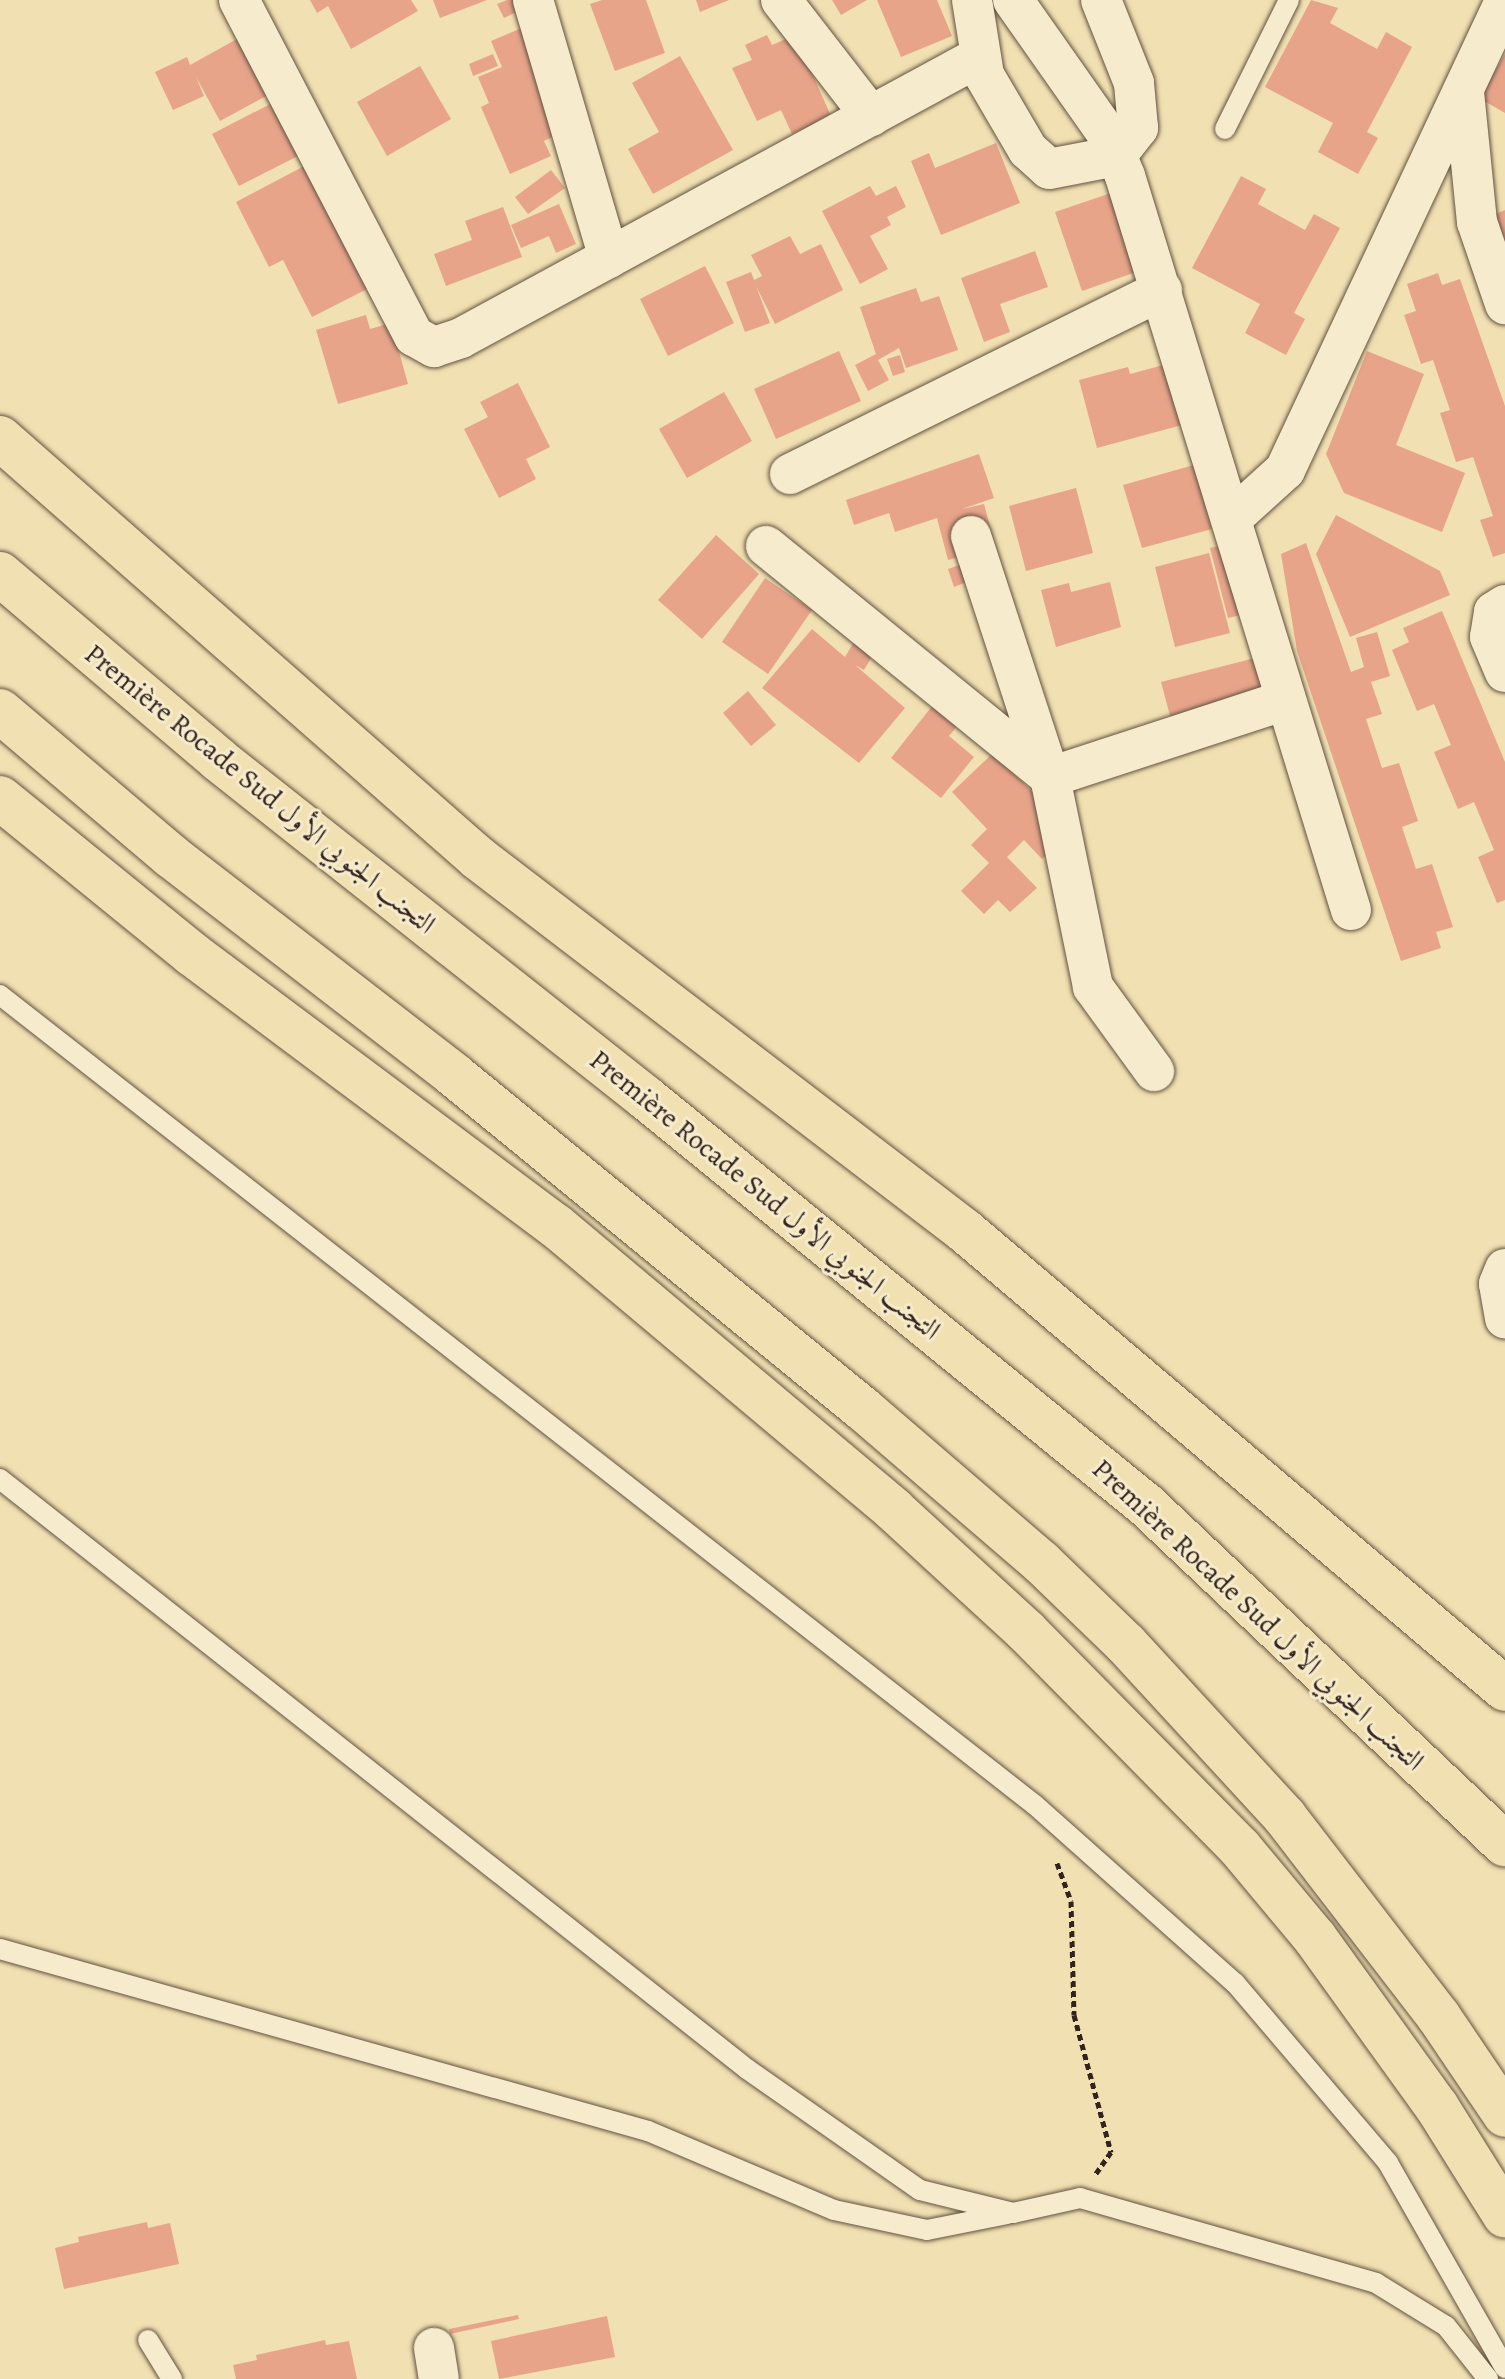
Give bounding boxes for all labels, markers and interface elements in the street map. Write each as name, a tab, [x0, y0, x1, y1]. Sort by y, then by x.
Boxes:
street label: Première Rocade Sud التجنب الجنوبي الأول	[78, 637, 442, 941]
street label: Première Rocade Sud التجنب الجنوبي الأول	[583, 1043, 947, 1347]
street label: Première Rocade Sud التجنب الجنوبي الأول	[1085, 1452, 1431, 1778]

